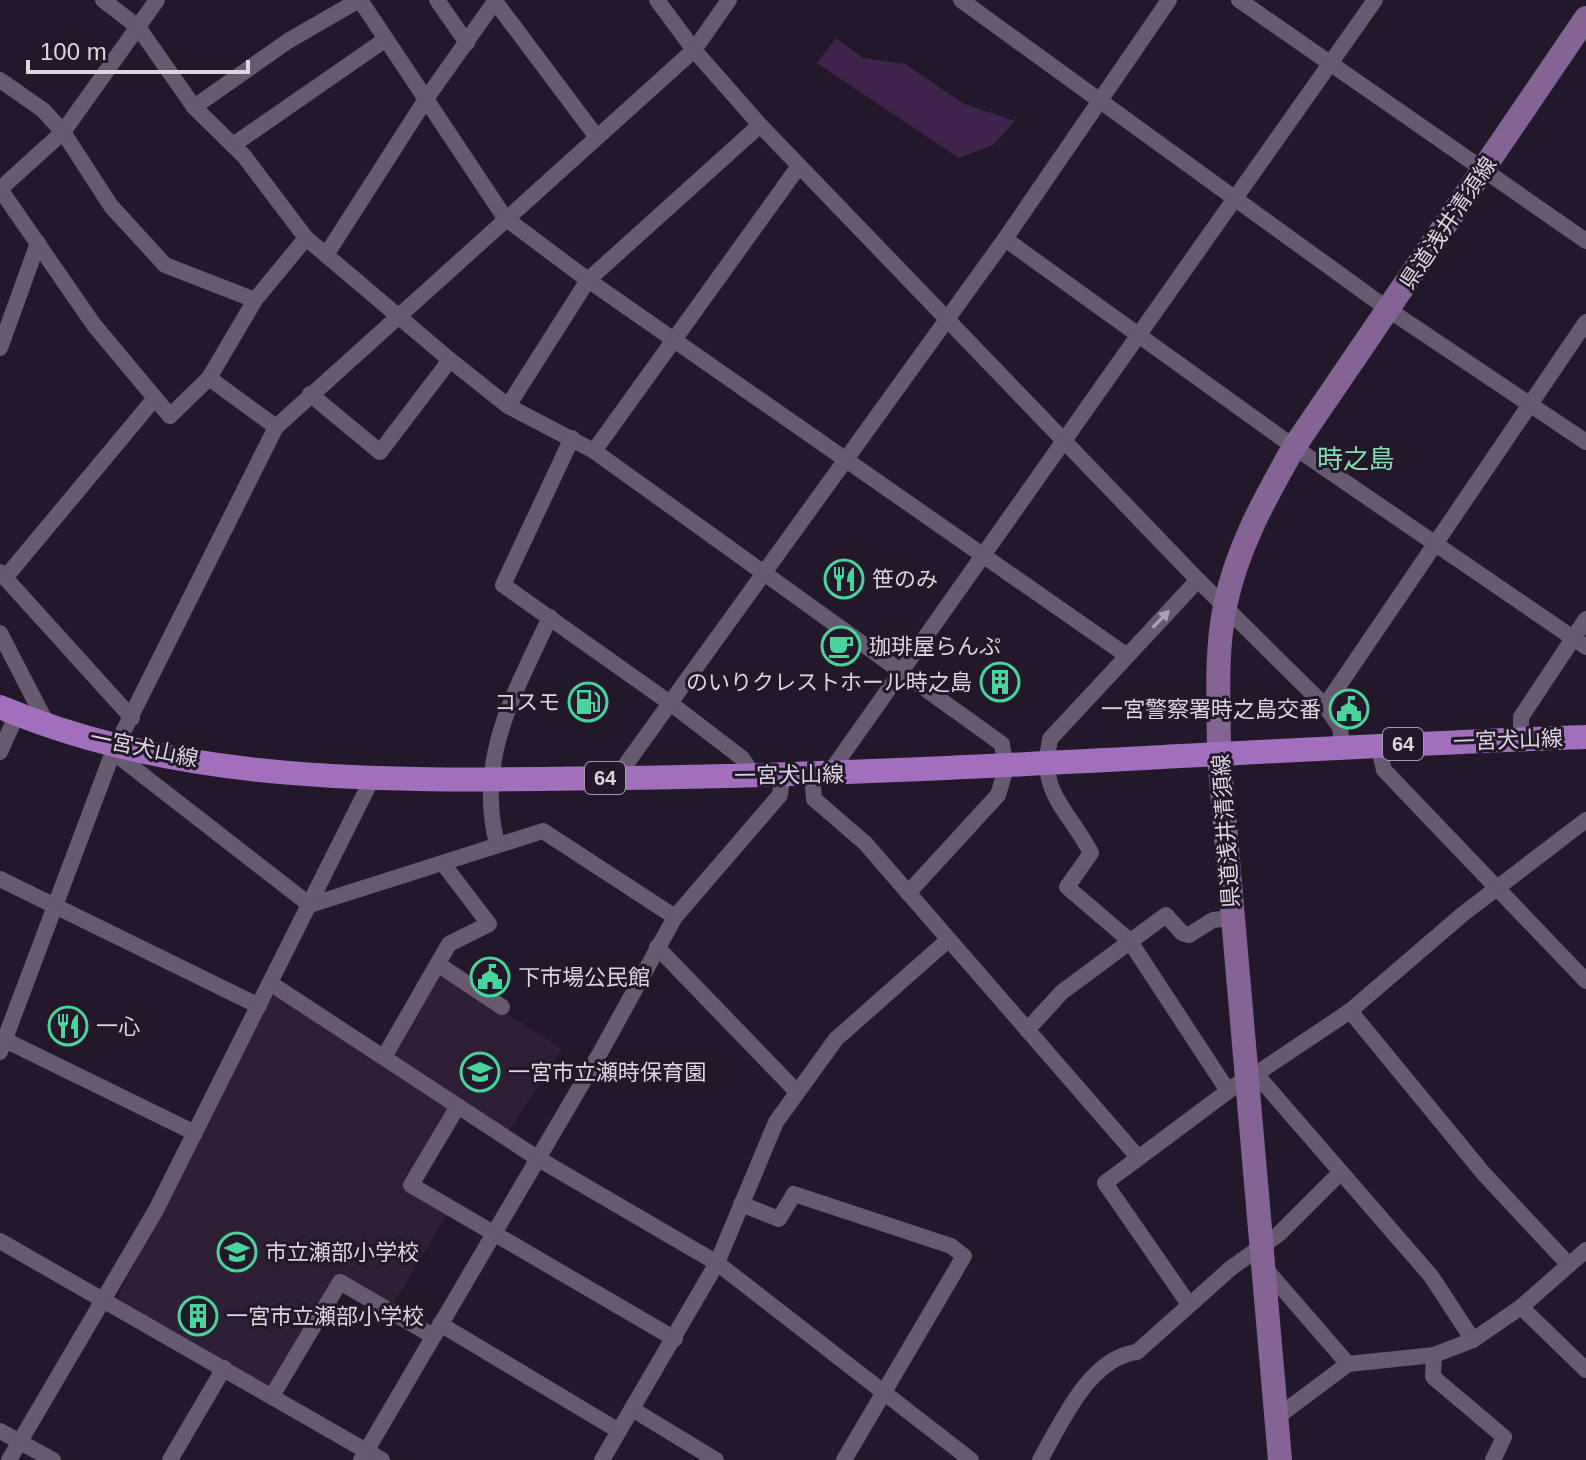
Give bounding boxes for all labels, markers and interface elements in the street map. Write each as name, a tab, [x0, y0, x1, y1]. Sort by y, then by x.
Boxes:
scale bar	[28, 24, 248, 74]
text: 100 m	[40, 38, 107, 65]
street label: 県道浅井清須線	[1395, 152, 1501, 294]
district label: 時之島	[1317, 444, 1395, 474]
restaurant icon: 笹のみ	[823, 558, 865, 600]
place label: 笹のみ	[872, 567, 938, 592]
one-way arrow	[1151, 610, 1169, 629]
cafe icon: 珈琲屋らんぷ	[820, 625, 862, 667]
place label: 珈琲屋らんぷ	[869, 634, 1001, 659]
building icon: のいりクレストホール時之島	[979, 661, 1021, 703]
place label: のいりクレストホール時之島	[686, 670, 972, 695]
fuel station icon: コスモ	[567, 681, 609, 723]
public building icon: 一宮警察署時之島交番	[1328, 688, 1370, 730]
place label: コスモ	[494, 690, 560, 715]
place label: 一宮警察署時之島交番	[1101, 697, 1321, 722]
street label: 一宮犬山線	[88, 724, 200, 772]
street label: 一宮犬山線	[1453, 726, 1563, 754]
road number: 64	[1383, 728, 1423, 760]
street label: 県道浅井清須線	[1208, 753, 1244, 909]
road number: 64	[585, 762, 625, 794]
street label: 一宮犬山線	[734, 762, 844, 788]
public building icon: 下市場公民館	[469, 956, 511, 998]
place label: 下市場公民館	[518, 965, 650, 990]
restaurant icon: 一心	[47, 1005, 89, 1047]
place label: 一心	[96, 1014, 140, 1039]
school or university icon: 一宮市立瀬時保育園	[459, 1051, 501, 1093]
place label: 一宮市立瀬時保育園	[508, 1060, 706, 1085]
school or university icon: 市立瀬部小学校	[216, 1231, 258, 1273]
place label: 市立瀬部小学校	[265, 1240, 419, 1265]
building icon: 一宮市立瀬部小学校	[177, 1295, 219, 1337]
place label: 一宮市立瀬部小学校	[226, 1304, 424, 1329]

